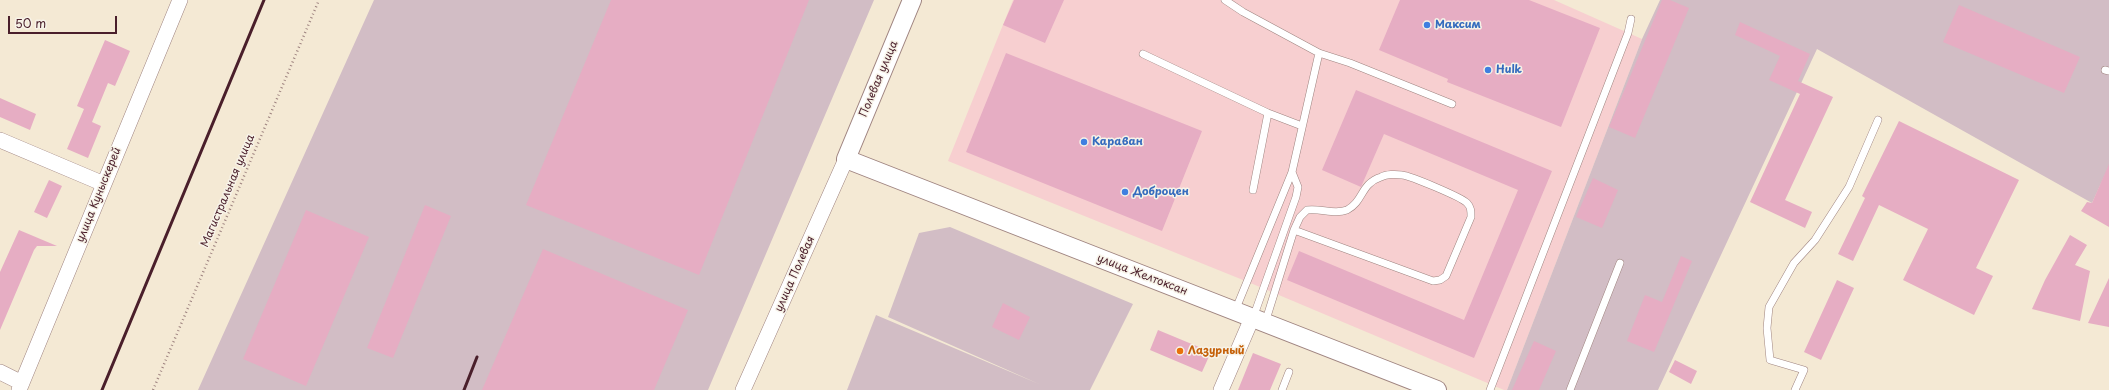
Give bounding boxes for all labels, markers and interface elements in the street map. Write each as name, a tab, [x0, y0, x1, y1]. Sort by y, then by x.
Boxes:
scale bar	[10, 8, 119, 34]
text: 50 m	[15, 14, 46, 32]
place label: Максим	[1435, 18, 1481, 32]
marker: Максим	[1422, 20, 1432, 30]
street label: Полевая улица	[857, 39, 901, 119]
place label: Hulk	[1496, 63, 1522, 77]
marker: Hulk	[1483, 65, 1493, 75]
street label: Магистральная улица	[198, 133, 258, 249]
place label: Караван	[1092, 135, 1143, 149]
marker: Караван	[1079, 137, 1089, 147]
street label: улица Куныскерей	[74, 146, 124, 244]
place label: Доброцен	[1133, 185, 1189, 199]
marker: Доброцен	[1120, 187, 1130, 197]
street label: улица Полевая	[772, 234, 818, 314]
street label: улица Желтоксан	[1095, 252, 1189, 298]
place label: Лазурный	[1188, 344, 1245, 358]
marker: Лазурный	[1175, 346, 1185, 356]

